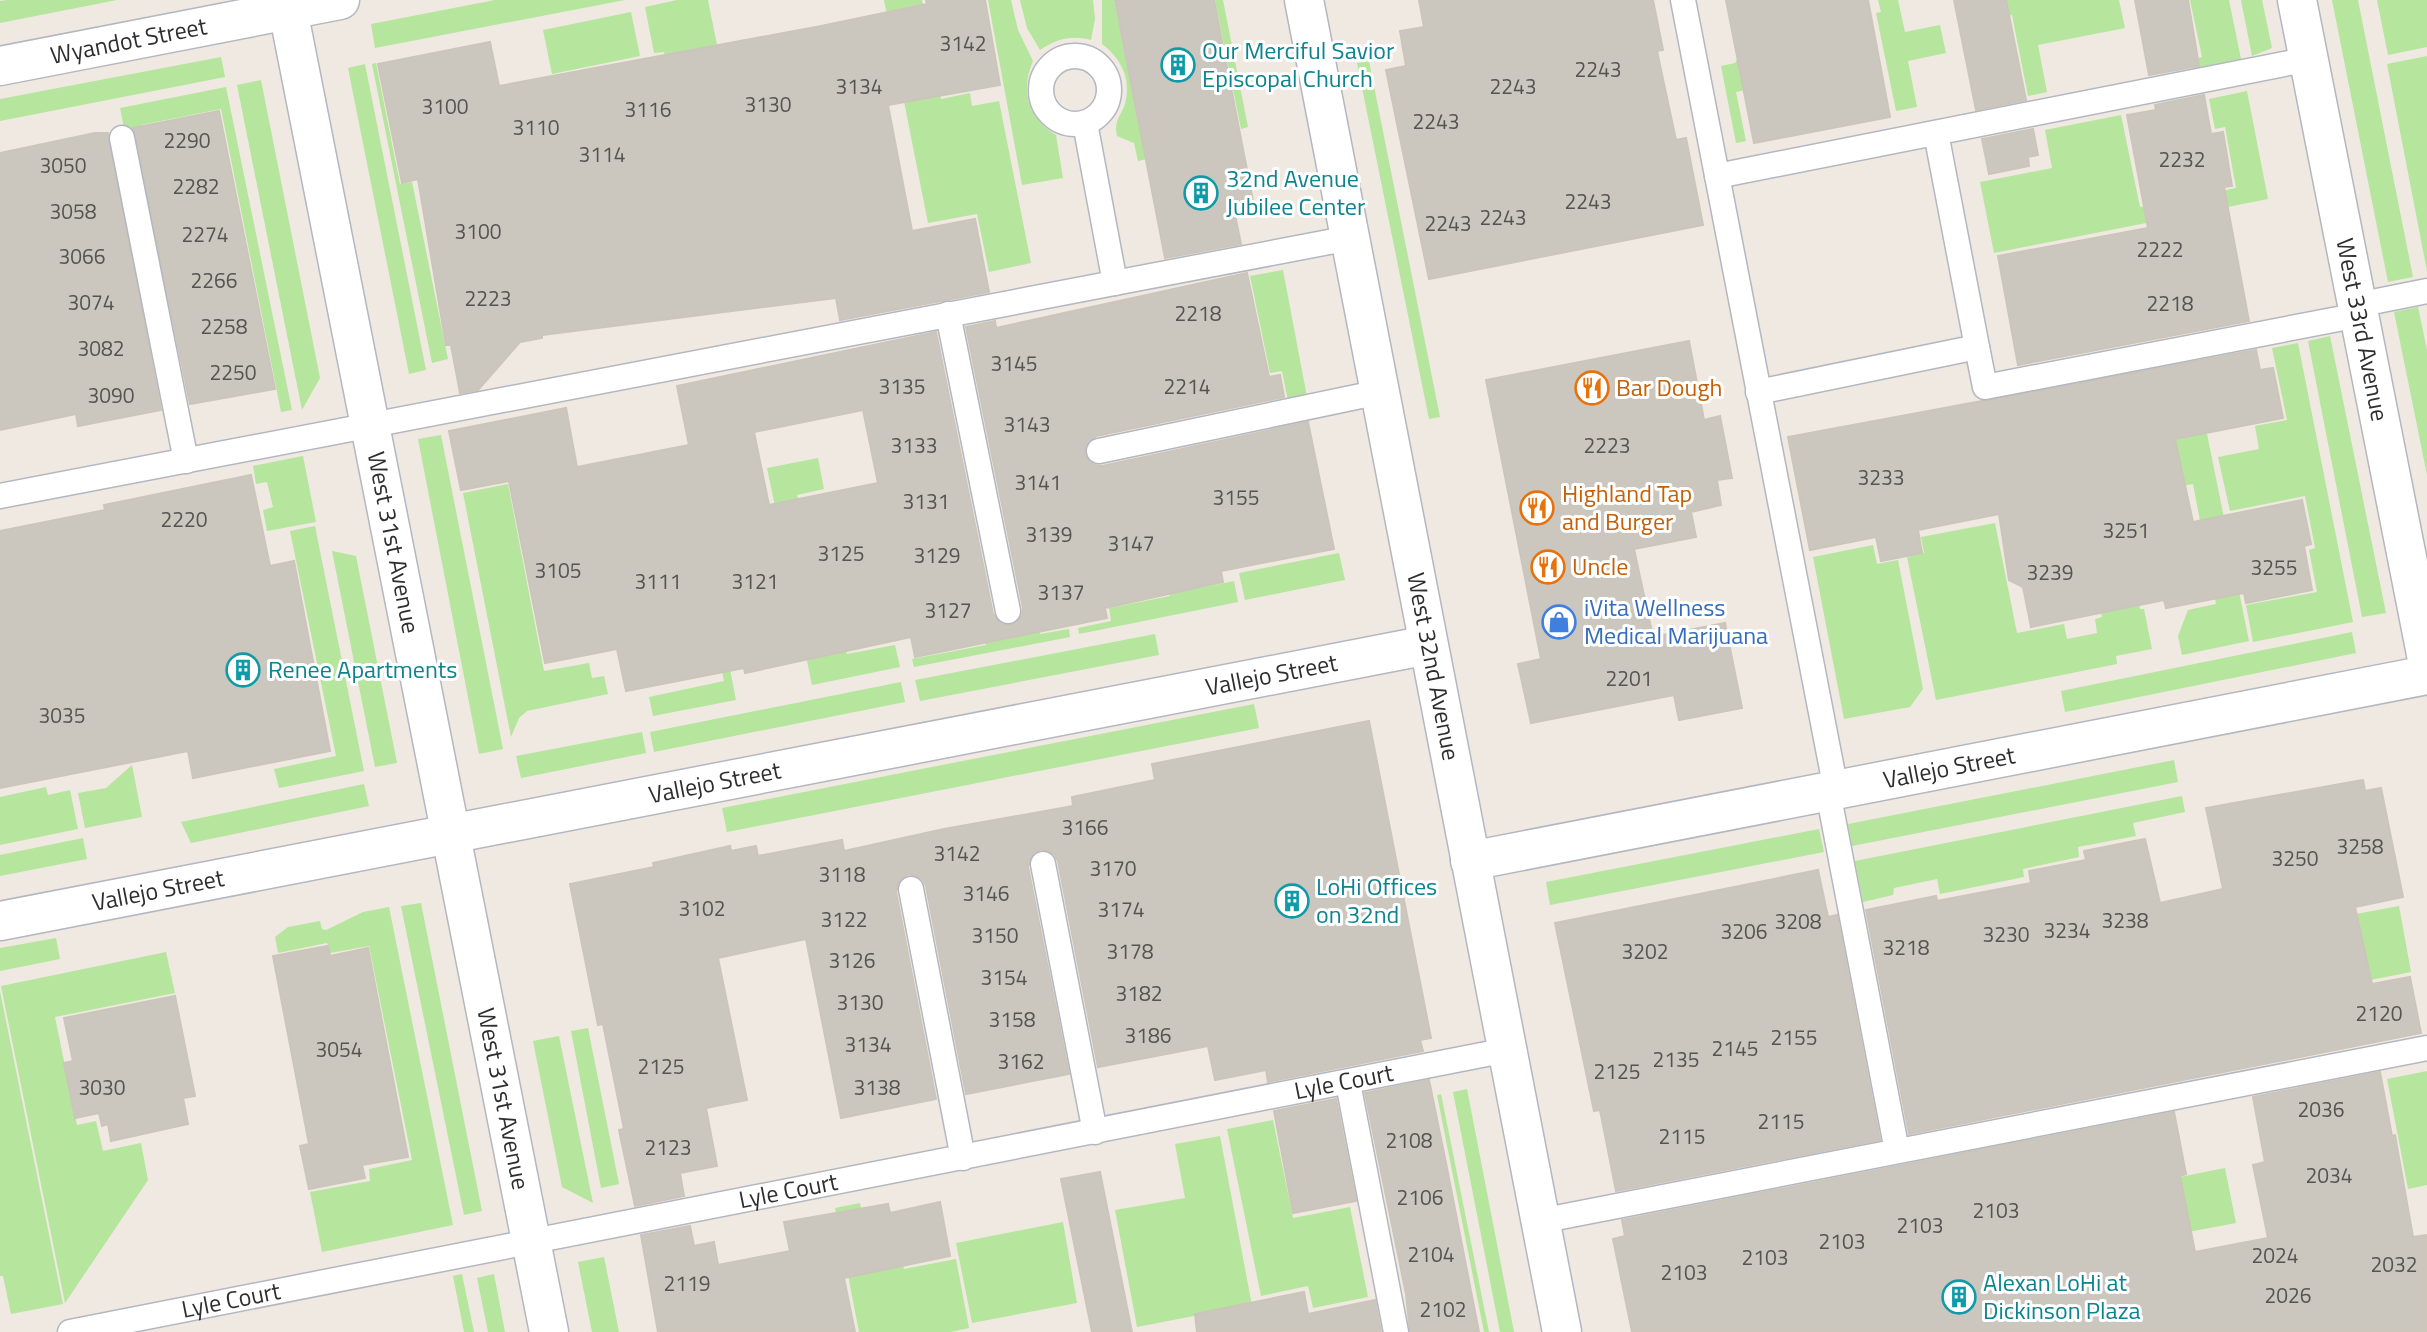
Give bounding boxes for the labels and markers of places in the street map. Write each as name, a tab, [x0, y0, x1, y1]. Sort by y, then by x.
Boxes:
place label: Our Merciful Savior Episcopal Church	[1202, 32, 1394, 96]
building icon: Our Merciful Savior Episcopal Church	[1159, 46, 1197, 84]
place label: 32nd Avenue Jubilee Center	[1226, 160, 1365, 224]
building icon: 32nd Avenue Jubilee Center	[1182, 174, 1220, 212]
restaurant icon: Bar Dough	[1573, 369, 1611, 407]
place label: Bar Dough	[1616, 369, 1723, 405]
place label: Highland Tap and Burger	[1562, 475, 1692, 539]
restaurant icon: Highland Tap and Burger	[1518, 489, 1556, 527]
restaurant icon: Uncle	[1529, 548, 1567, 586]
place label: Uncle	[1572, 548, 1628, 584]
place label: iVita Wellness Medical Marijuana	[1584, 589, 1768, 653]
shop icon: iVita Wellness Medical Marijuana	[1540, 603, 1578, 641]
building icon: Renee Apartments	[224, 651, 262, 689]
place label: Renee Apartments	[268, 651, 457, 687]
place label: LoHi Offices on 32nd	[1316, 868, 1437, 932]
building icon: LoHi Offices on 32nd	[1273, 882, 1311, 920]
place label: Alexan LoHi at Dickinson Plaza	[1983, 1264, 2141, 1328]
building icon: Alexan LoHi at Dickinson Plaza	[1940, 1278, 1978, 1316]

